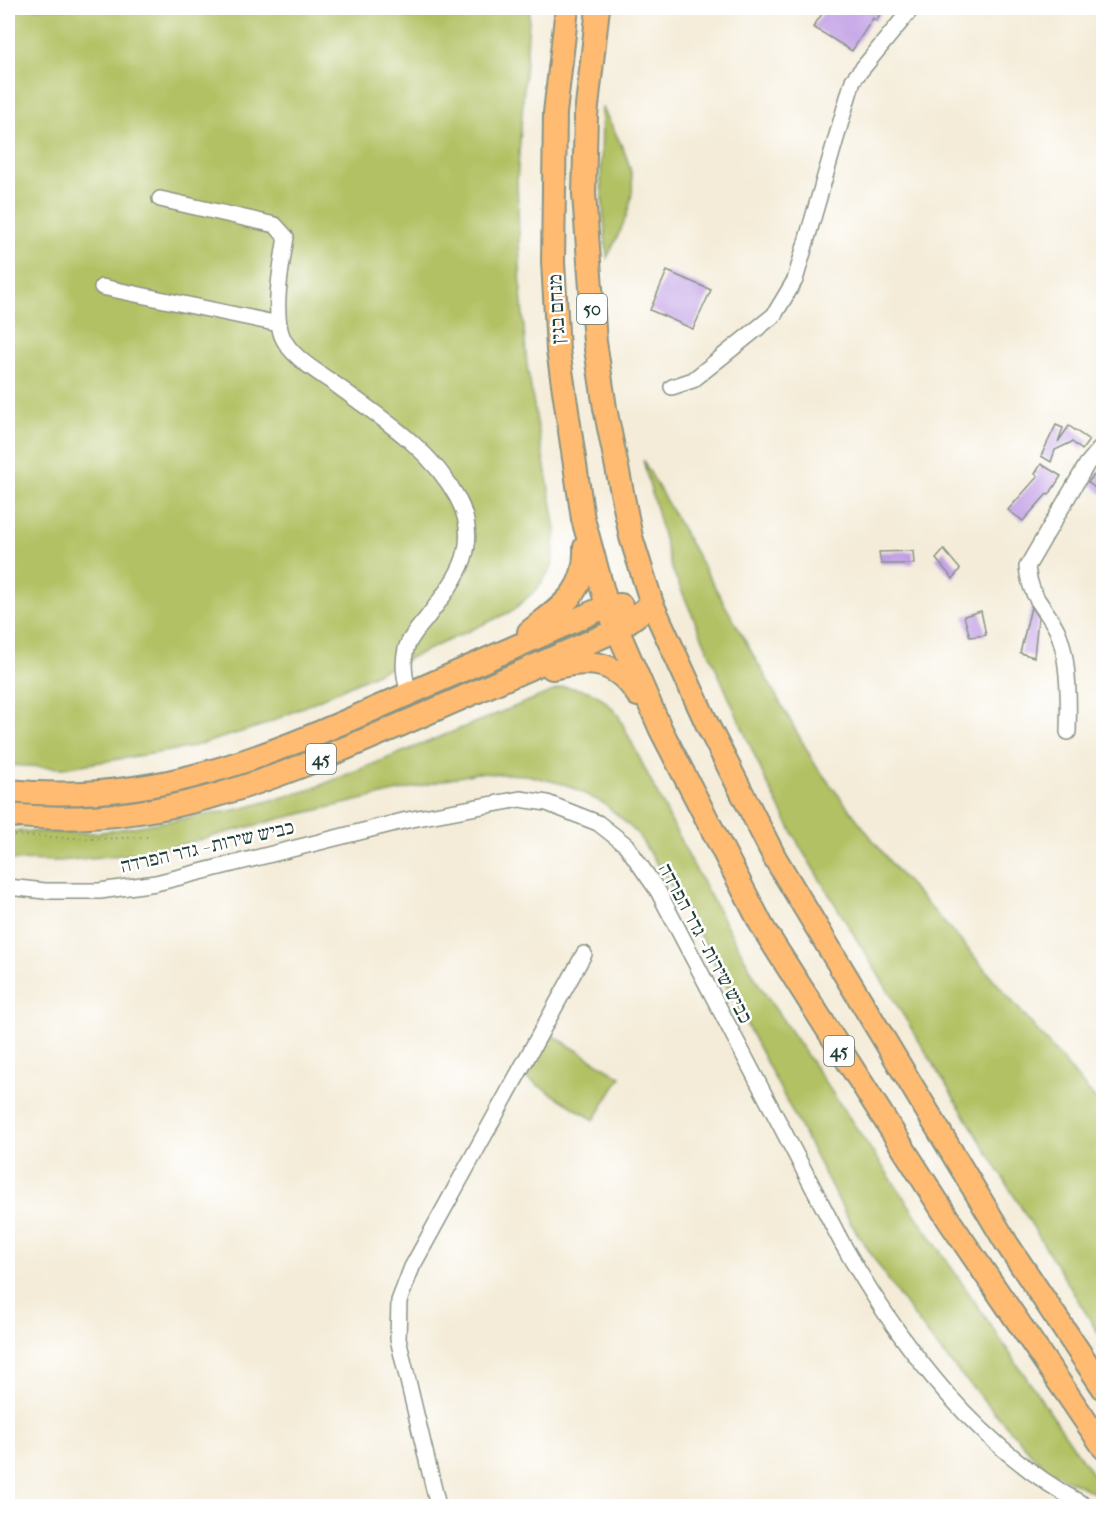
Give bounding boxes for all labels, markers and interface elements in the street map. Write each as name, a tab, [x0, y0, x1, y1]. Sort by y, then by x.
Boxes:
street label: מנחם בגין	[543, 273, 570, 344]
road number: 50	[577, 294, 607, 324]
road number: 45	[306, 744, 336, 774]
street label: כביש שירות - גדר הפרדה	[118, 815, 296, 878]
street label: כביש שירות - גדר הפרדה	[654, 859, 757, 1027]
road number: 45	[824, 1036, 854, 1066]

